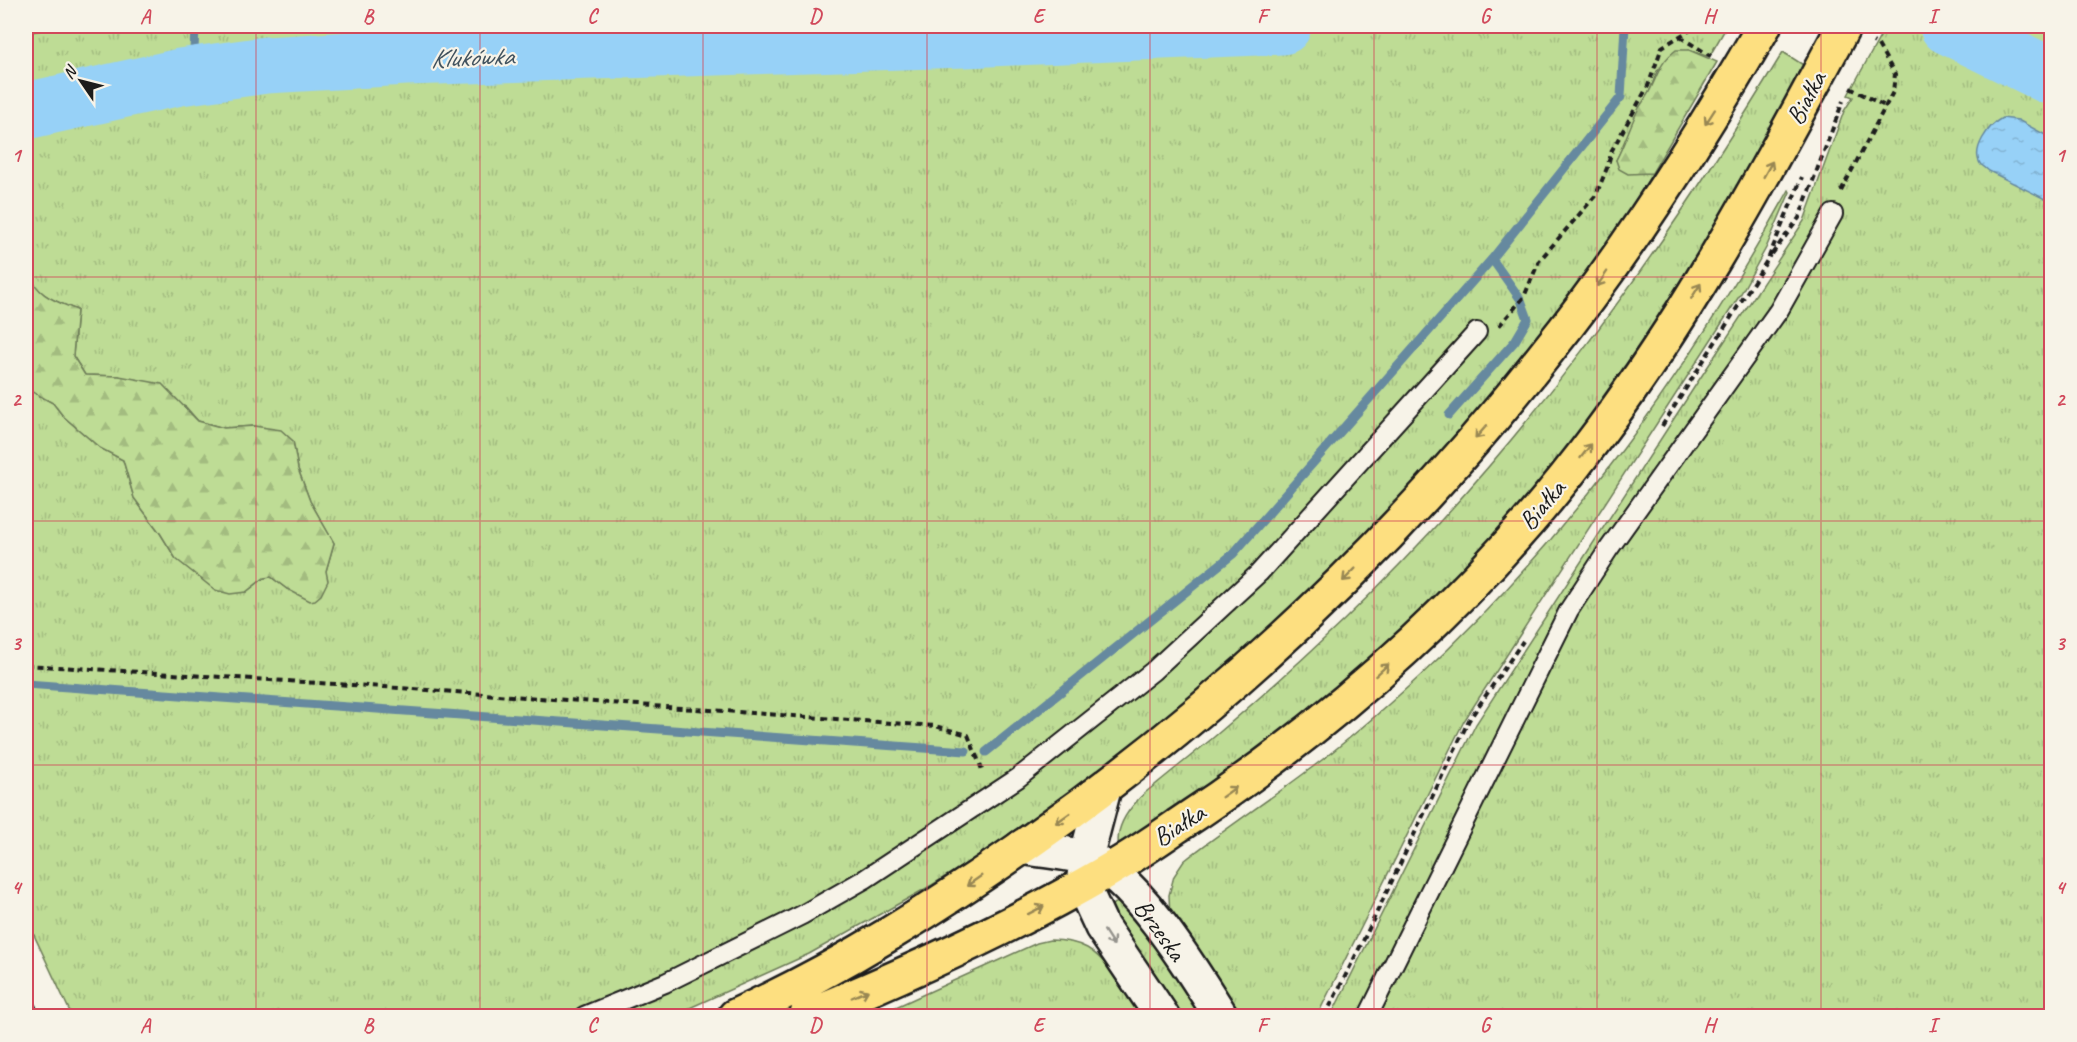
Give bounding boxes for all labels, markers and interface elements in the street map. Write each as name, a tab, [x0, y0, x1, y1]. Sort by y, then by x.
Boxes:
text: A	[140, 4, 152, 29]
text: B	[363, 4, 375, 29]
text: C	[587, 4, 599, 29]
text: D	[809, 4, 823, 29]
text: E	[1033, 4, 1047, 29]
text: F	[1257, 4, 1271, 29]
text: G	[1480, 4, 1493, 29]
text: H	[1703, 4, 1718, 29]
text: I	[1928, 4, 1941, 29]
water label: Klukówka	[430, 38, 516, 75]
north arrow	[51, 51, 111, 111]
text: N	[58, 61, 82, 83]
street label: Białka	[1778, 64, 1834, 130]
one-way arrow	[1703, 108, 1715, 125]
text: 1	[12, 143, 23, 168]
text: 1	[2056, 143, 2067, 168]
one-way arrow	[1763, 160, 1774, 178]
one-way arrow	[1596, 270, 1608, 287]
one-way arrow	[1691, 283, 1703, 300]
text: 2	[12, 387, 23, 412]
text: 2	[2056, 387, 2067, 412]
one-way arrow	[1474, 424, 1488, 439]
one-way arrow	[1579, 443, 1592, 459]
street label: Białka	[1511, 472, 1574, 537]
one-way arrow	[1341, 568, 1356, 583]
text: 3	[12, 631, 23, 656]
text: 3	[2056, 631, 2067, 656]
one-way arrow	[1374, 663, 1389, 677]
one-way arrow	[1221, 786, 1237, 798]
street label: Białka	[1147, 795, 1213, 854]
one-way arrow	[1056, 812, 1072, 824]
text: 4	[12, 875, 24, 900]
one-way arrow	[967, 875, 983, 887]
text: 4	[2056, 875, 2068, 900]
street label: Brzeska	[1127, 893, 1194, 969]
one-way arrow	[1027, 904, 1045, 916]
one-way arrow	[1103, 929, 1115, 946]
one-way arrow	[850, 988, 868, 999]
text: A	[140, 1013, 152, 1038]
text: B	[363, 1013, 375, 1038]
text: C	[587, 1013, 599, 1038]
text: D	[809, 1013, 823, 1038]
text: E	[1033, 1013, 1047, 1038]
text: F	[1257, 1013, 1271, 1038]
text: G	[1480, 1013, 1493, 1038]
text: H	[1703, 1013, 1718, 1038]
text: I	[1928, 1013, 1941, 1038]

